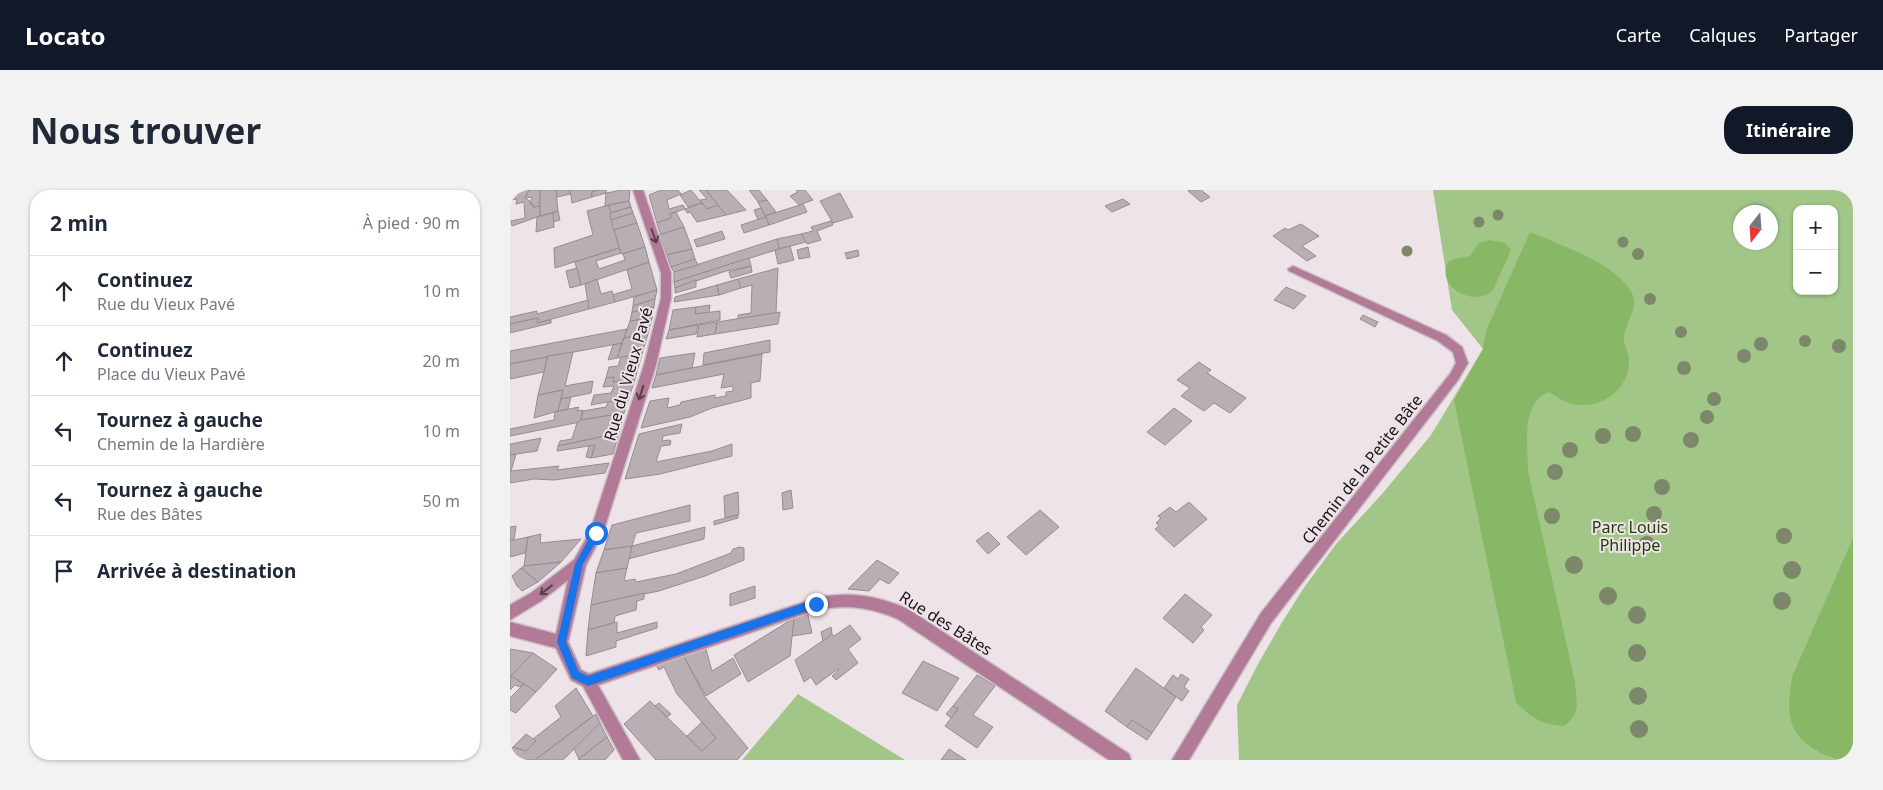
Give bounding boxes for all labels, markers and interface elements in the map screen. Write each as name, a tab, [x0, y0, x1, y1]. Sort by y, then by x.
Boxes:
text: Locato	[25, 19, 106, 52]
text: Carte	[1616, 23, 1661, 47]
text: Calques	[1689, 23, 1756, 47]
text: Partager	[1784, 23, 1858, 47]
button: Itinéraire	[1724, 106, 1853, 154]
text: Nous trouver	[30, 107, 261, 154]
north arrow	[1733, 205, 1778, 250]
map controls	[1793, 205, 1838, 295]
button: +	[1793, 205, 1838, 250]
text: 2 min	[50, 209, 108, 237]
text: À pied · 90 m	[363, 212, 460, 234]
one-way arrow	[649, 228, 659, 244]
button: −	[1793, 250, 1838, 295]
text: Continuez	[97, 267, 193, 293]
icon: ahead	[50, 277, 78, 305]
text: 10 m	[423, 280, 460, 302]
text: Rue du Vieux Pavé	[97, 293, 235, 315]
street label: Rue du Vieux Pavé	[598, 305, 658, 443]
text: Continuez	[97, 337, 193, 363]
icon: ahead	[50, 347, 78, 375]
text: 20 m	[423, 350, 460, 372]
text: Place du Vieux Pavé	[97, 363, 246, 385]
one-way arrow	[635, 385, 645, 401]
street label: Chemin de la Petite Bâte	[1297, 390, 1427, 548]
text: Tournez à gauche	[97, 407, 263, 433]
icon: left	[50, 417, 78, 445]
text: 10 m	[423, 420, 460, 442]
text: Chemin de la Hardière	[97, 433, 265, 455]
text: Tournez à gauche	[97, 477, 263, 503]
icon: left	[50, 487, 78, 515]
text: 50 m	[423, 490, 460, 512]
text: Rue des Bâtes	[97, 503, 203, 525]
park label: Parc Louis Philippe	[1592, 516, 1668, 556]
route start	[585, 522, 608, 545]
icon: arrive	[50, 557, 78, 585]
text: Arrivée à destination	[97, 558, 296, 584]
one-way arrow	[539, 584, 552, 595]
street label: Rue des Bâtes	[895, 586, 997, 660]
route end	[805, 593, 828, 616]

